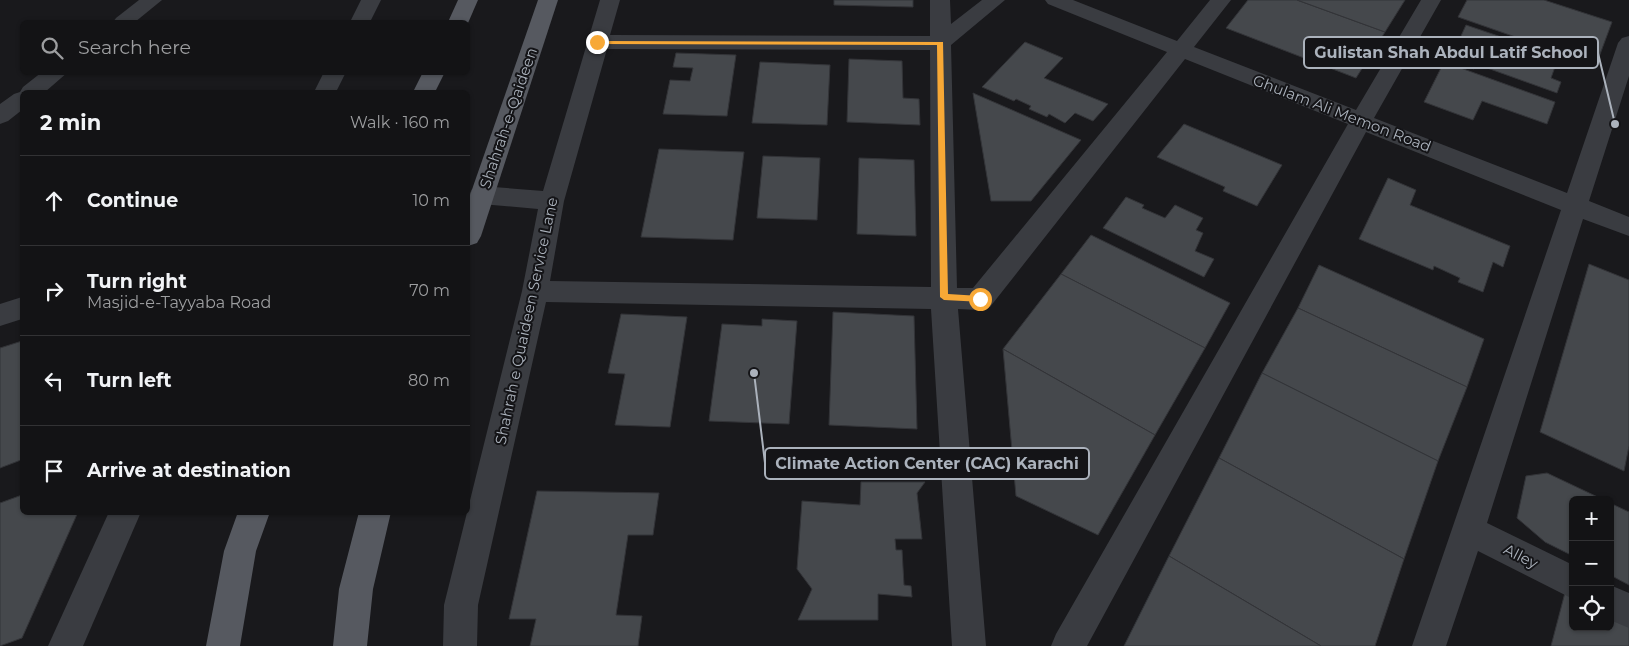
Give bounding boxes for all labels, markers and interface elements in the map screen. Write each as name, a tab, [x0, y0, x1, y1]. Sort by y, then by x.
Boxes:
search box	[20, 20, 470, 75]
route end	[586, 31, 609, 54]
icon: search	[38, 34, 66, 62]
text: Search here	[78, 36, 191, 59]
callout: Gulistan Shah Abdul Latif School	[1304, 37, 1598, 68]
text: Gulistan Shah Abdul Latif School	[1314, 43, 1588, 62]
street label: Shahrah-e-Qaideen	[475, 45, 541, 191]
street label: Ghulam Ali Memon Road	[1250, 70, 1434, 156]
text: 2 min	[40, 110, 101, 135]
text: Walk · 160 m	[350, 113, 450, 132]
icon: ahead	[40, 187, 68, 215]
text: Continue	[87, 189, 178, 212]
text: 10 m	[412, 191, 450, 210]
street label: Shahrah e Quaideen Service Lane	[490, 196, 562, 446]
text: Turn right	[87, 270, 187, 293]
icon: right	[40, 277, 68, 305]
text: 70 m	[409, 281, 450, 300]
route start	[969, 288, 992, 311]
text: Masjid-e-Tayyaba Road	[87, 293, 271, 312]
icon: left	[40, 367, 68, 395]
text: Turn left	[87, 369, 172, 392]
text: 80 m	[408, 371, 450, 390]
callout: Climate Action Center (CAC) Karachi	[765, 448, 1089, 479]
text: Climate Action Center (CAC) Karachi	[775, 454, 1079, 473]
icon: arrive	[40, 457, 68, 485]
text: Arrive at destination	[87, 459, 291, 482]
map controls	[1569, 496, 1614, 631]
button: +	[1569, 496, 1614, 541]
street label: Alley	[1501, 539, 1542, 573]
button: −	[1569, 541, 1614, 586]
button: locate	[1569, 586, 1614, 631]

